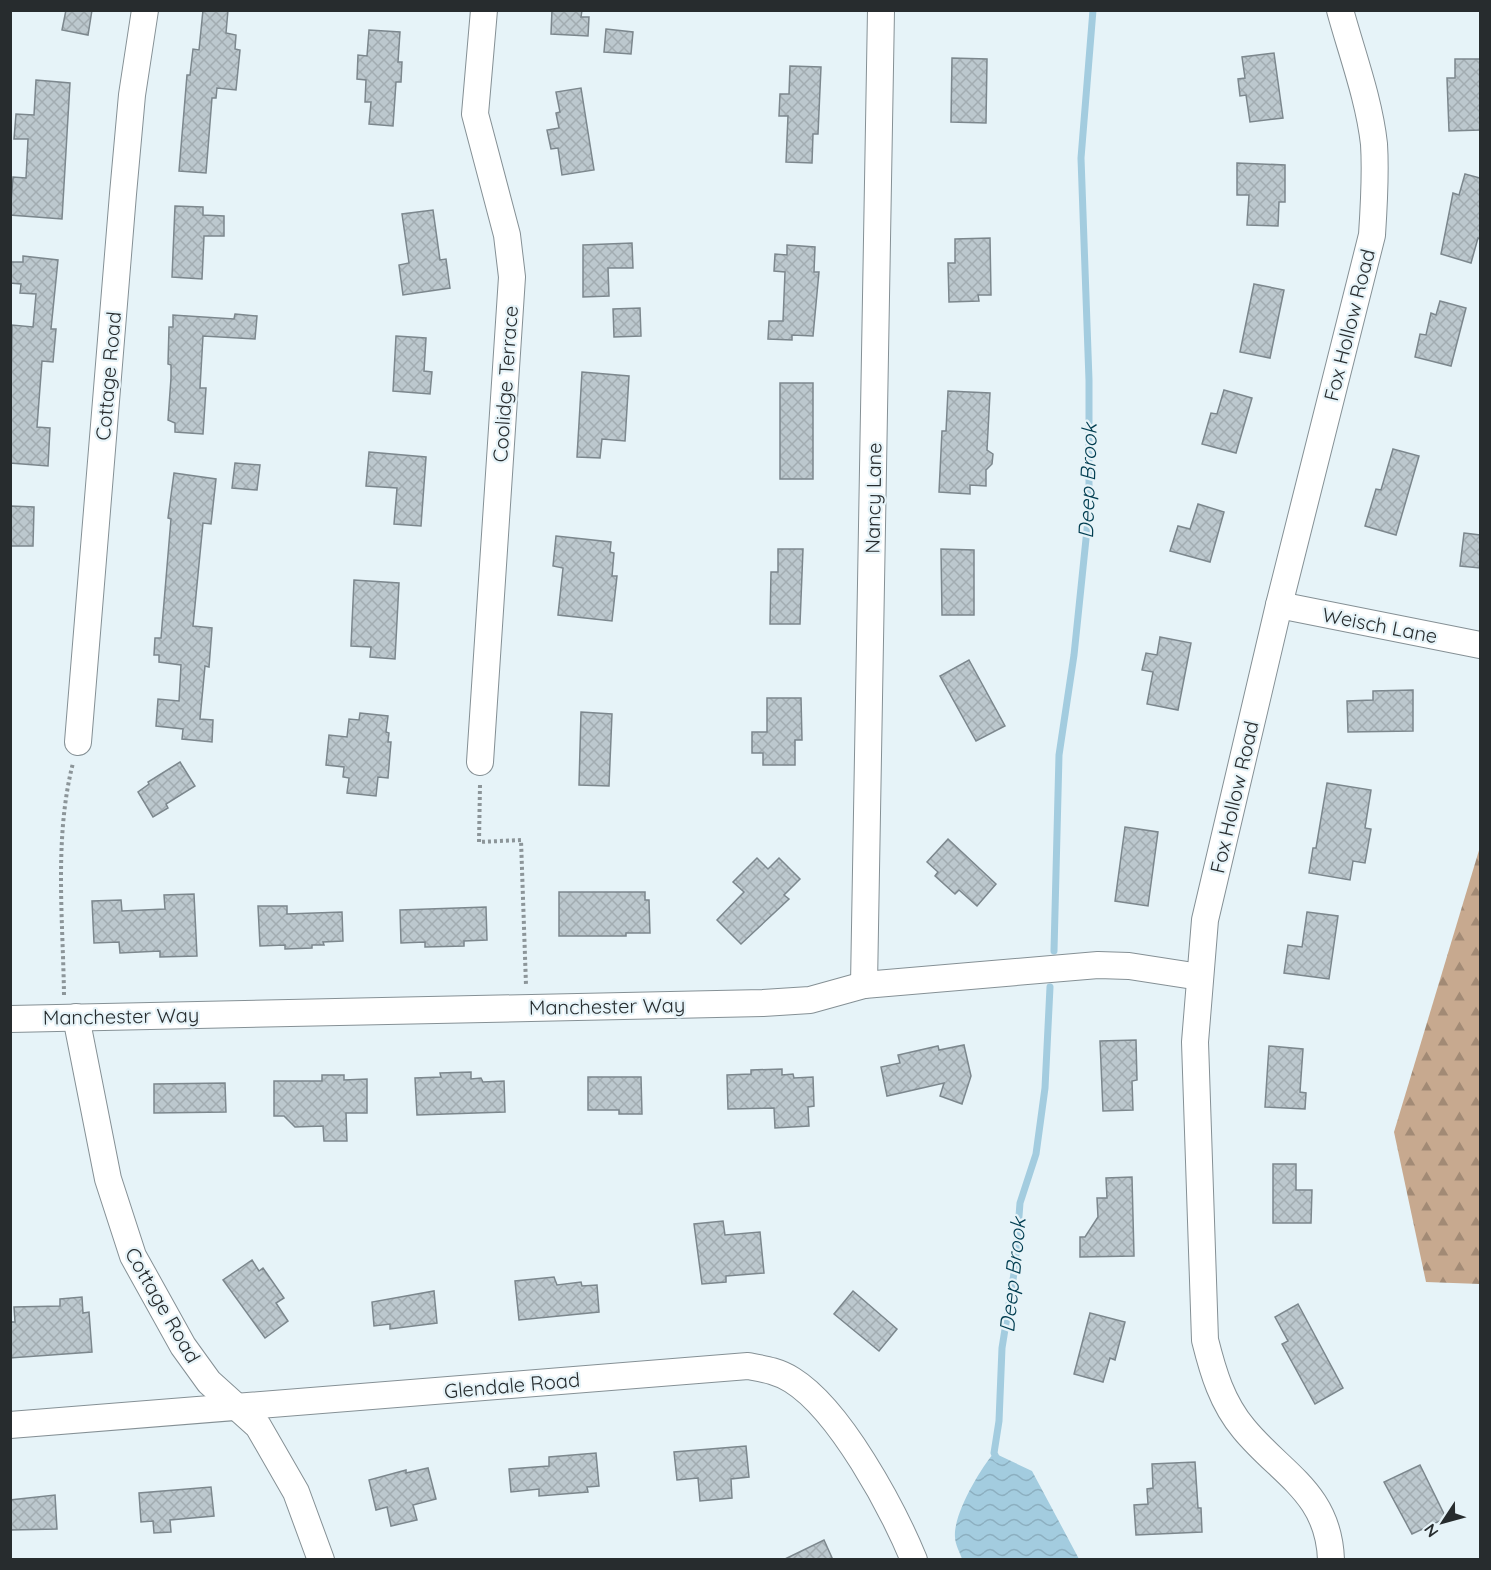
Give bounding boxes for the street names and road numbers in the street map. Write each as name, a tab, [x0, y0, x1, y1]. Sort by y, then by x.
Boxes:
street label: Fox Hollow Road	[1318, 246, 1380, 404]
street label: Coolidge Terrace	[487, 305, 523, 463]
street label: Cottage Road	[90, 311, 126, 441]
street label: Nancy Lane	[860, 442, 886, 554]
street label: Weisch Lane	[1320, 602, 1440, 648]
street label: Fox Hollow Road	[1204, 718, 1264, 876]
street label: Manchester Way	[529, 992, 685, 1020]
street label: Manchester Way	[43, 1002, 199, 1030]
street label: Cottage Road	[120, 1243, 206, 1367]
street label: Glendale Road	[443, 1367, 581, 1403]

